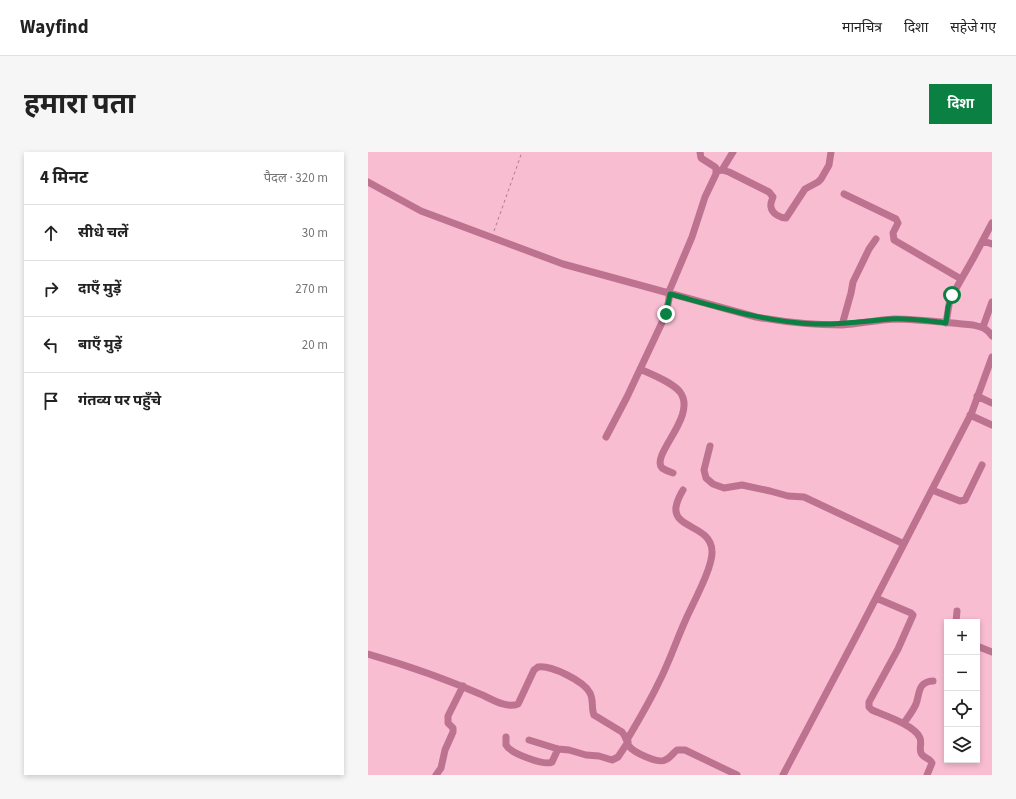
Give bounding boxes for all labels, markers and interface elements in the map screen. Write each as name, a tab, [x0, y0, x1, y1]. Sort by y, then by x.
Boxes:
text: Wayfind	[20, 14, 89, 41]
text: मानचित्र	[842, 18, 882, 38]
text: दिशा	[904, 18, 928, 38]
text: सहेजे गए	[950, 18, 996, 38]
text: हमारा पता	[24, 84, 135, 124]
button: दिशा	[929, 84, 992, 124]
text: 4 मिनट	[40, 166, 88, 190]
text: पैदल · 320 m	[264, 169, 328, 187]
icon: ahead	[40, 222, 62, 244]
text: सीधे चलें	[78, 222, 128, 243]
text: 30 m	[302, 224, 328, 242]
icon: right	[40, 278, 62, 300]
text: दाएँ मुड़ें	[78, 278, 121, 299]
text: 270 m	[295, 280, 328, 298]
route start	[943, 286, 961, 304]
route end	[657, 305, 675, 323]
icon: left	[40, 334, 62, 356]
text: बाएँ मुड़ें	[78, 334, 122, 355]
text: 20 m	[302, 336, 328, 354]
icon: arrive	[40, 390, 62, 412]
text: गंतव्य पर पहुँचे	[78, 390, 161, 411]
map controls	[944, 619, 980, 763]
button: +	[944, 619, 980, 655]
button: −	[944, 655, 980, 691]
button: locate	[944, 691, 980, 727]
button: layers	[944, 727, 980, 763]

